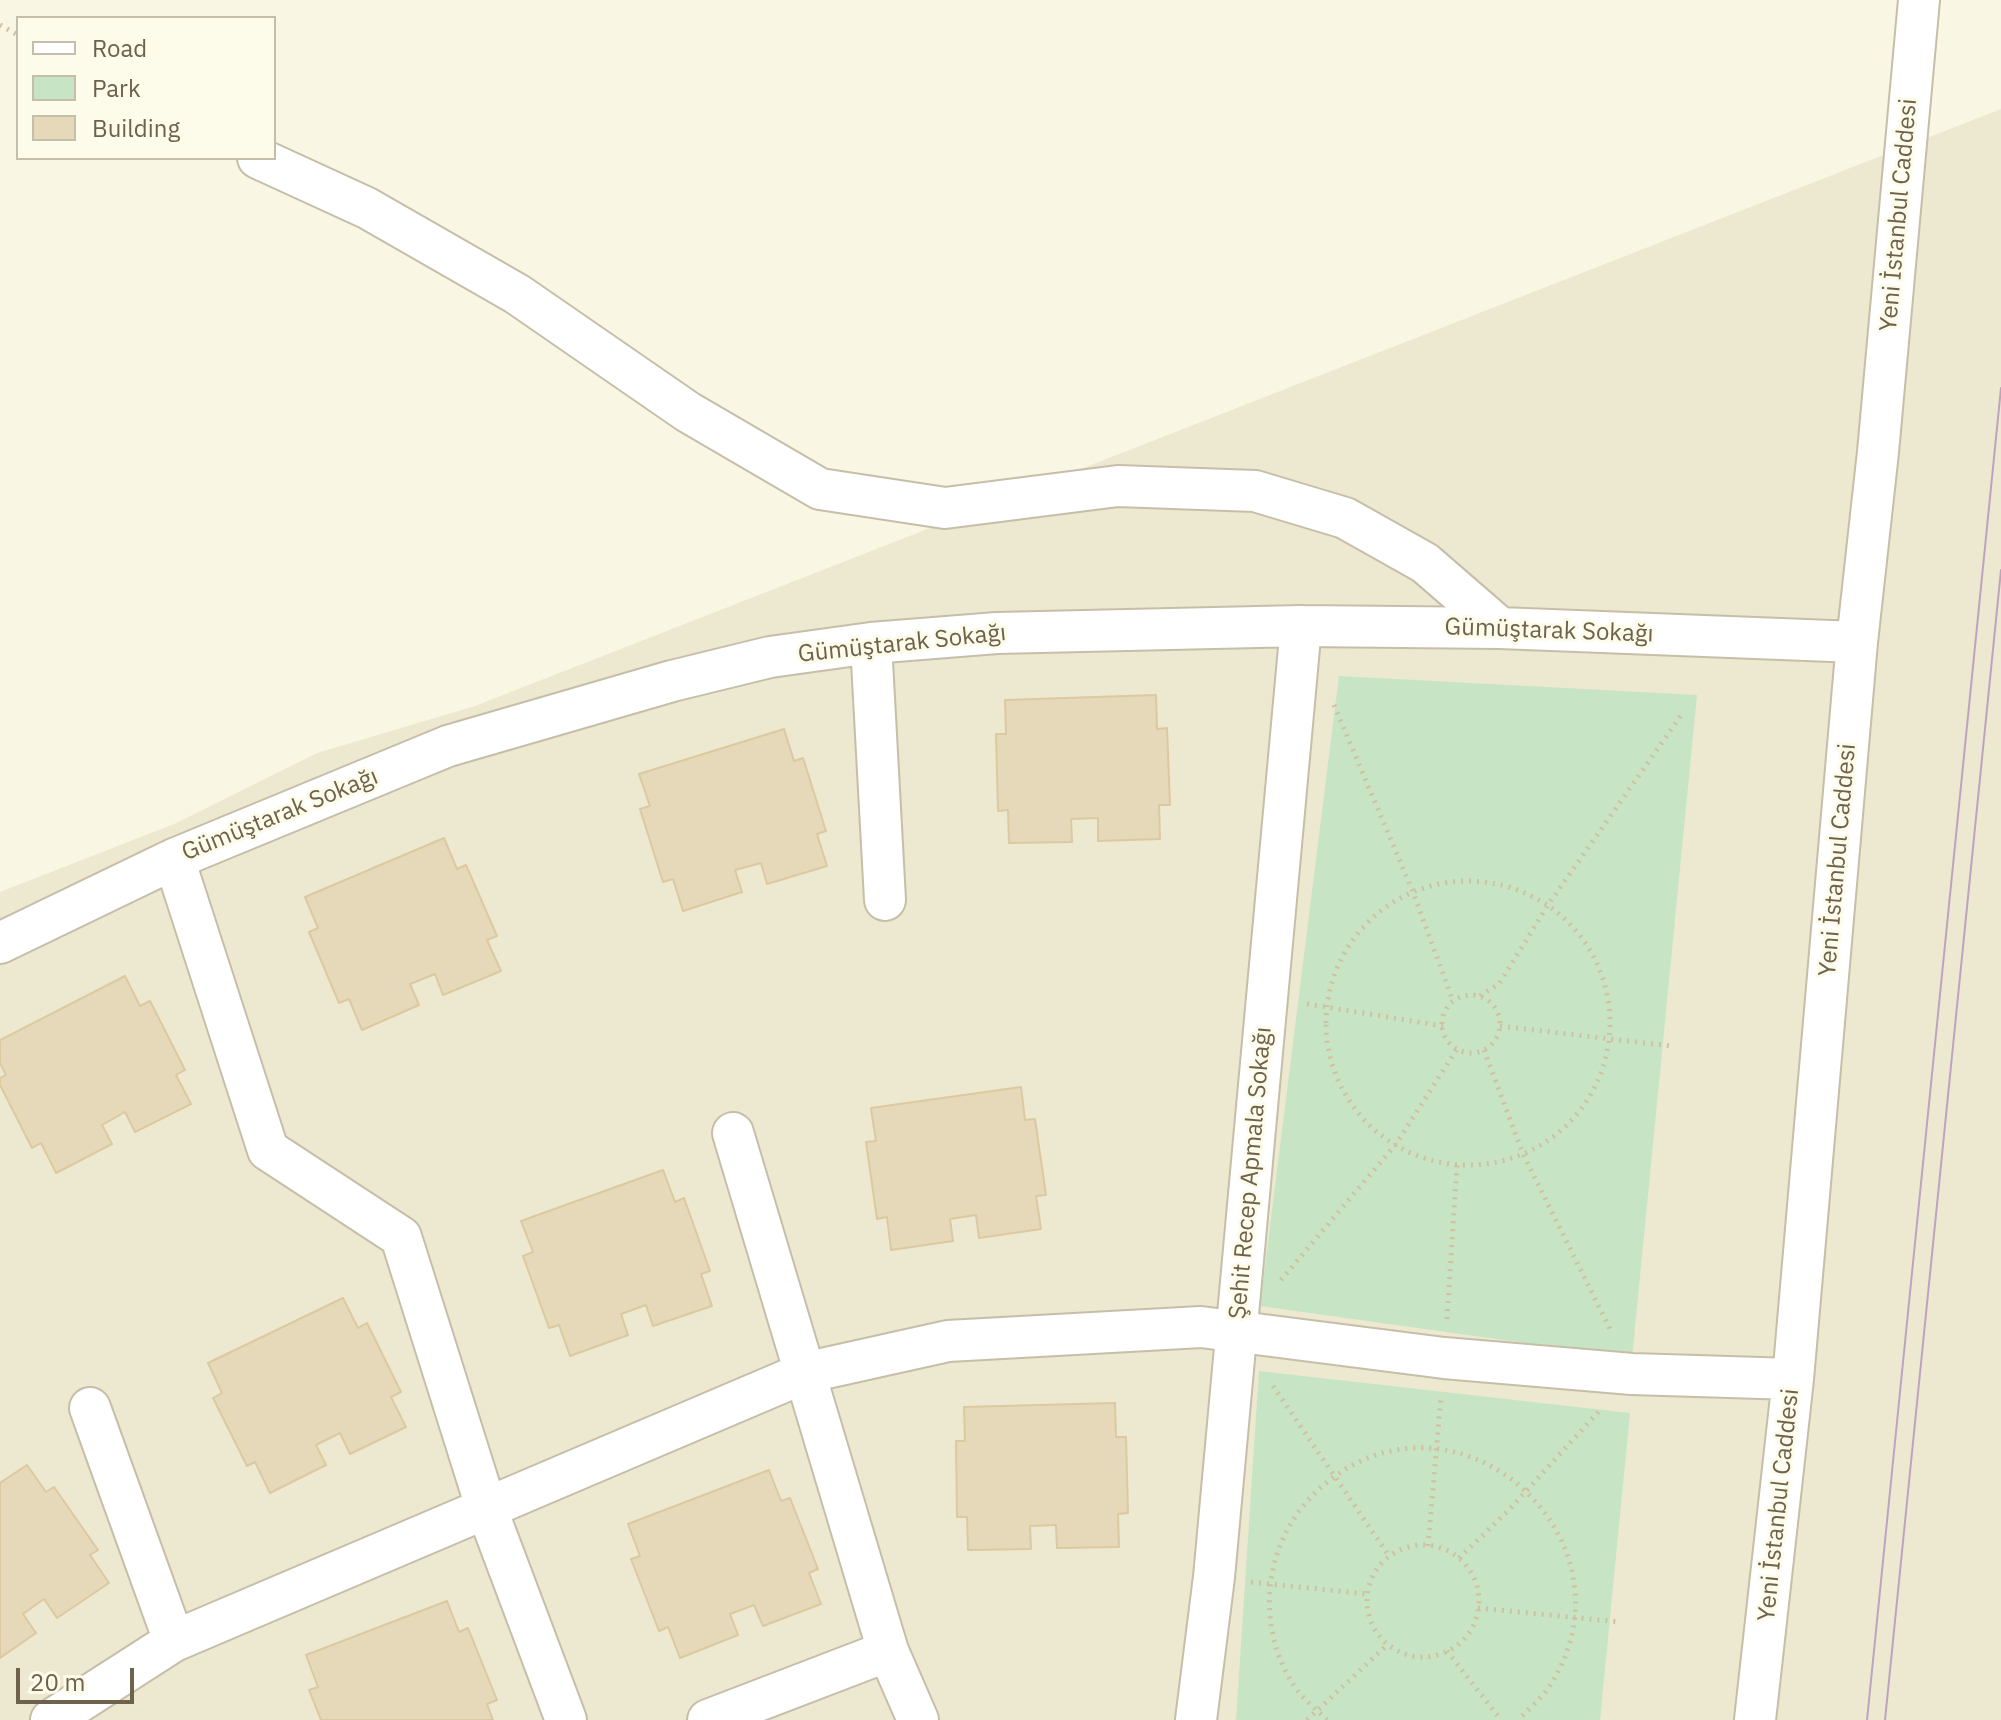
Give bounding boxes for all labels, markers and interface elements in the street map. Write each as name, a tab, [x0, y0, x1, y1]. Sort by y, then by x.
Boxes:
legend	[16, 16, 276, 160]
text: Road	[92, 32, 147, 64]
text: Park	[92, 72, 141, 104]
street label: Yeni İstanbul Caddesi	[1874, 97, 1924, 333]
text: Building	[92, 112, 180, 144]
street label: Gümüştarak Sokağı	[1444, 613, 1654, 649]
street label: Gümüştarak Sokağı	[797, 619, 1007, 669]
street label: Yeni İstanbul Caddesi	[1813, 742, 1863, 978]
street label: Gümüştarak Sokağı	[178, 763, 382, 867]
street label: Şehit Recep Apmala Sokağı	[1224, 1026, 1278, 1320]
street label: Yeni İstanbul Caddesi	[1752, 1387, 1806, 1623]
scale bar	[20, 1652, 138, 1702]
text: 20 m	[30, 1666, 85, 1698]

